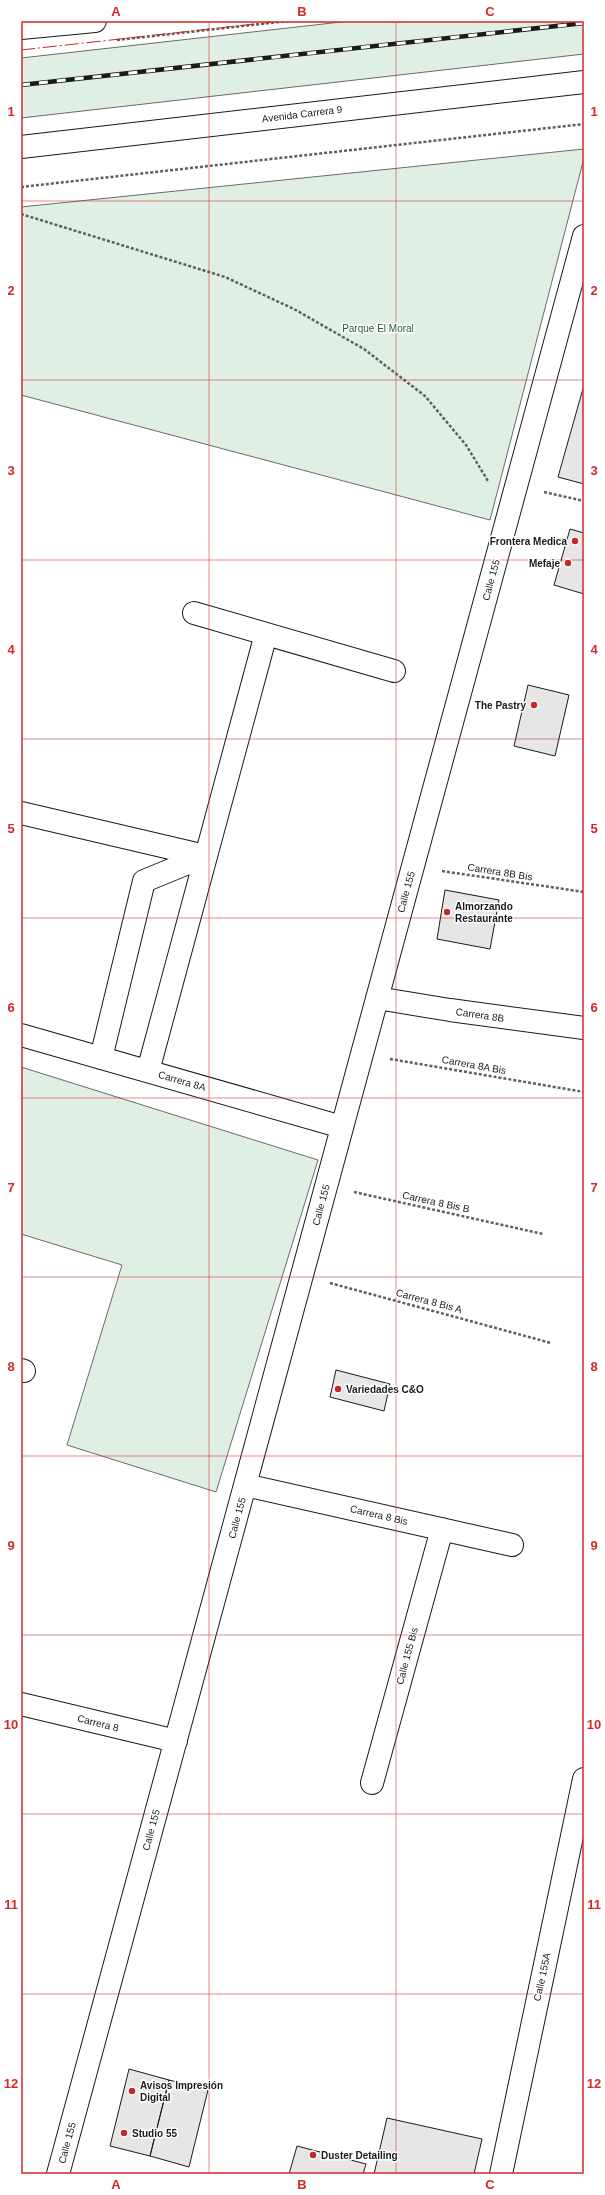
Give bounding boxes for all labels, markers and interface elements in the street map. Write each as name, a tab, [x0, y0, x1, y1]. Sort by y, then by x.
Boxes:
text: A	[111, 4, 121, 19]
text: B	[297, 4, 307, 19]
text: C	[485, 4, 495, 19]
text: 1	[7, 104, 15, 119]
street label: Avenida Carrera 9	[261, 104, 343, 124]
text: 1	[590, 104, 598, 119]
text: 2	[7, 283, 15, 298]
text: 2	[590, 283, 598, 298]
park label: Parque El Moral	[342, 323, 414, 334]
text: 3	[7, 463, 15, 478]
text: 3	[590, 463, 598, 478]
place label: Frontera Medica	[490, 536, 567, 547]
marker: Frontera Medica	[570, 536, 580, 546]
street label: Calle 155	[480, 558, 502, 602]
place label: Mefaje	[529, 558, 560, 569]
marker: Mefaje	[563, 558, 573, 568]
text: 4	[7, 642, 15, 657]
text: 4	[590, 642, 598, 657]
place label: The Pastry	[475, 700, 526, 711]
marker: The Pastry	[529, 700, 539, 710]
text: 5	[7, 821, 15, 836]
text: 5	[590, 821, 598, 836]
street label: Carrera 8B Bis	[467, 861, 533, 883]
street label: Calle 155	[395, 870, 417, 914]
place label: Almorzando Restaurante	[455, 901, 513, 924]
marker: Almorzando Restaurante	[442, 907, 452, 917]
text: 6	[7, 1000, 15, 1015]
text: 6	[590, 1000, 598, 1015]
street label: Carrera 8B	[455, 1006, 505, 1024]
street label: Carrera 8A Bis	[441, 1054, 507, 1076]
street label: Carrera 8A	[157, 1069, 207, 1093]
text: 7	[7, 1180, 15, 1195]
text: 7	[590, 1180, 598, 1195]
street label: Calle 155	[310, 1183, 332, 1227]
street label: Carrera 8 Bis B	[401, 1190, 471, 1215]
street label: Carrera 8 Bis A	[395, 1287, 463, 1315]
text: 8	[7, 1359, 15, 1374]
text: 8	[590, 1359, 598, 1374]
marker: Variedades C&O	[333, 1384, 343, 1394]
place label: Variedades C&O	[346, 1384, 424, 1395]
street label: Calle 155	[226, 1496, 248, 1540]
street label: Carrera 8 Bis	[349, 1503, 409, 1527]
text: 9	[7, 1538, 15, 1553]
text: 9	[590, 1538, 598, 1553]
street label: Calle 155 Bis	[394, 1626, 420, 1686]
street label: Carrera 8	[76, 1713, 120, 1734]
text: 10	[4, 1717, 18, 1732]
text: 10	[587, 1717, 601, 1732]
street label: Calle 155	[140, 1808, 162, 1852]
text: 11	[4, 1897, 18, 1912]
text: 11	[587, 1897, 601, 1912]
street label: Calle 155A	[532, 1952, 553, 2002]
text: 12	[4, 2076, 18, 2091]
text: 12	[587, 2076, 601, 2091]
place label: Avisos Impresión Digital	[140, 2080, 223, 2103]
marker: Avisos Impresión Digital	[127, 2086, 137, 2096]
street label: Calle 155	[56, 2121, 78, 2165]
marker: Studio 55	[119, 2128, 129, 2138]
place label: Studio 55	[132, 2128, 177, 2139]
marker: Duster Detailing	[308, 2150, 318, 2160]
place label: Duster Detailing	[321, 2150, 398, 2161]
text: A	[111, 2177, 121, 2192]
text: B	[297, 2177, 307, 2192]
text: C	[485, 2177, 495, 2192]

